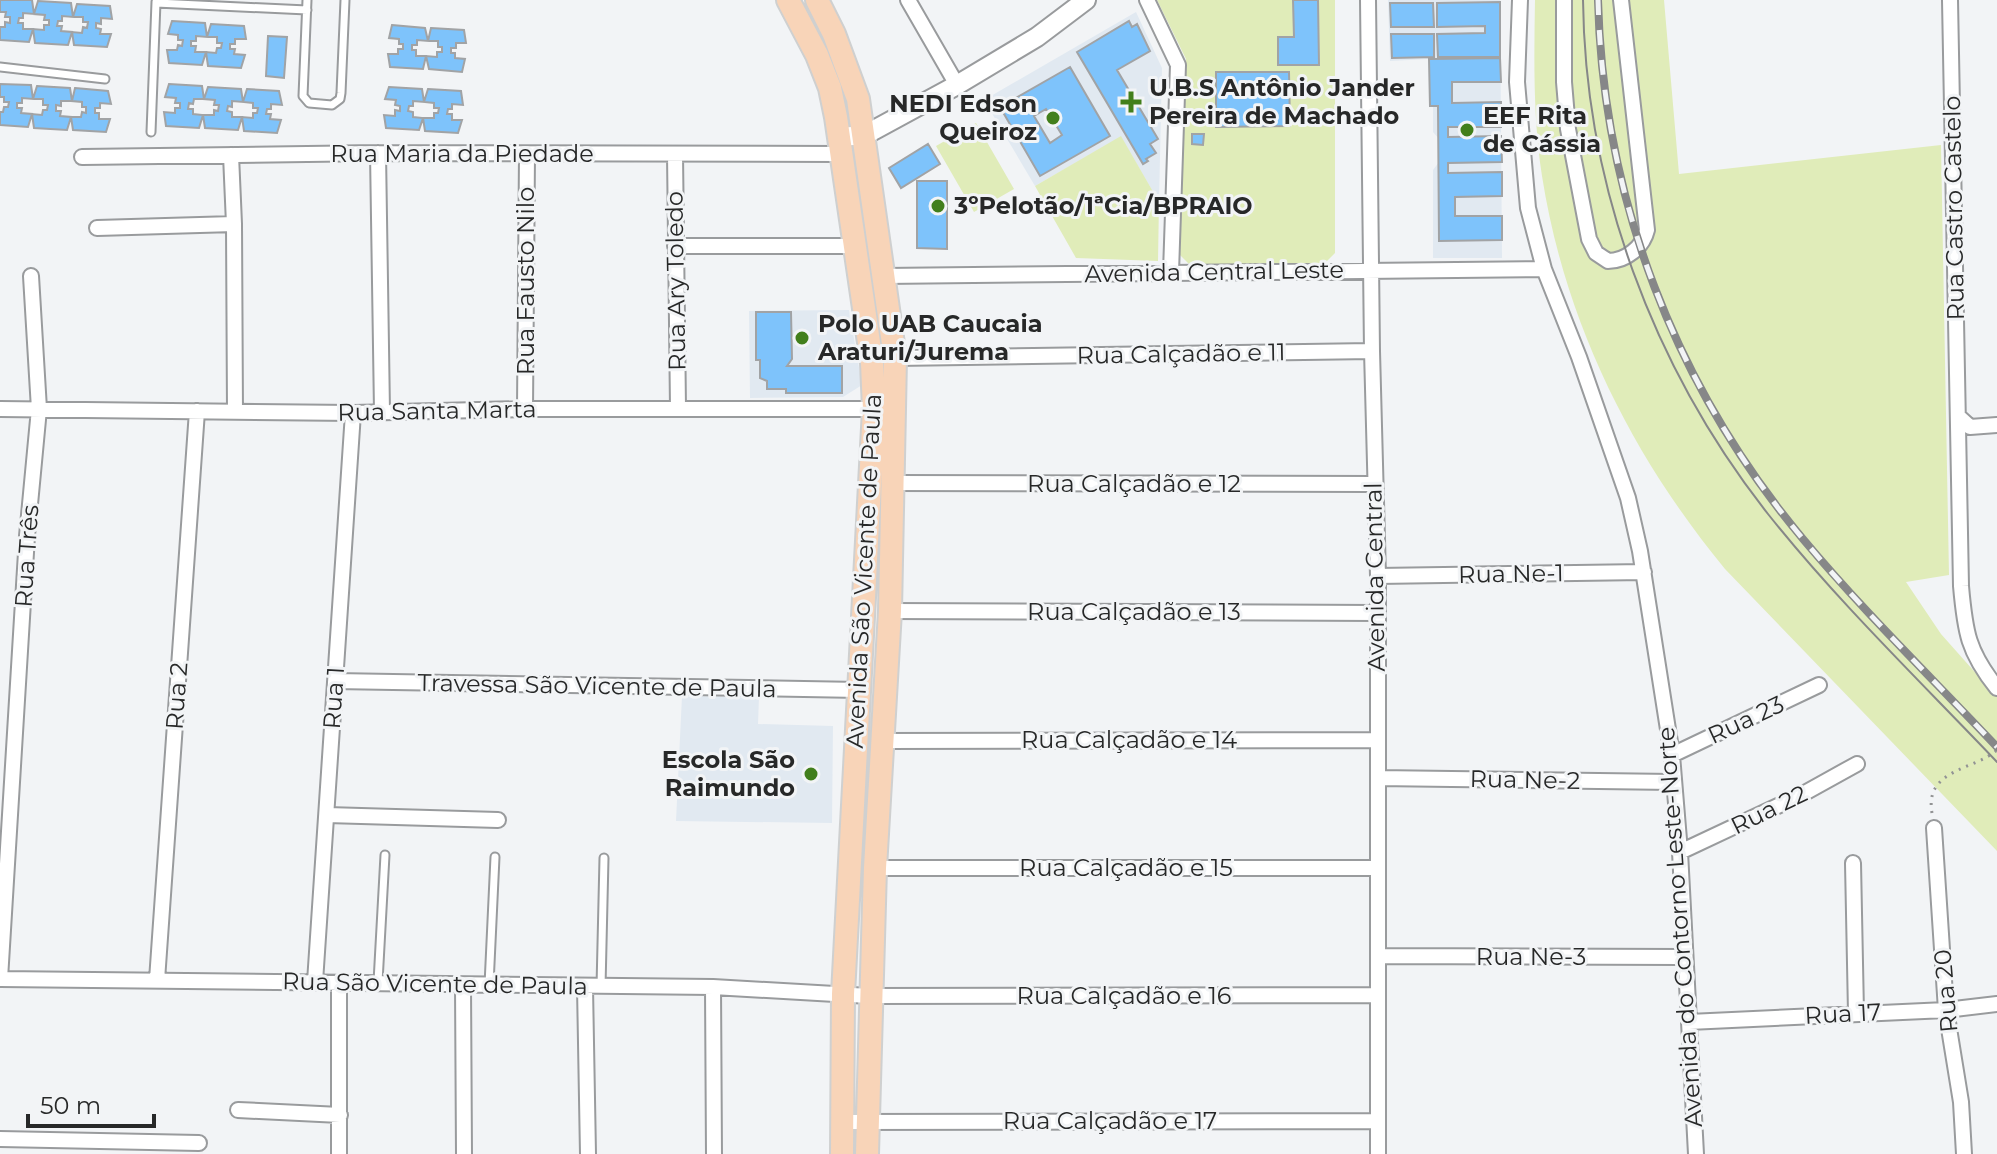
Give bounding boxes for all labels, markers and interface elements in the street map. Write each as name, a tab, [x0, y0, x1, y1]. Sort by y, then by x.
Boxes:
place label: U.B.S Antônio Jander Pereira de Machado	[1149, 73, 1415, 130]
place label: NEDI Edson Queiroz	[889, 89, 1037, 146]
marker: U.B.S Antônio Jander Pereira de Machado	[1120, 91, 1142, 113]
street label: Rua Castro Castelo	[1937, 95, 1970, 321]
place label: EEF Rita de Cássia	[1483, 101, 1601, 158]
marker: NEDI Edson Queiroz	[1044, 109, 1062, 127]
marker: EEF Rita de Cássia	[1458, 121, 1476, 139]
street label: Rua Maria da Piedade	[330, 139, 594, 168]
street label: Rua Fausto Nilo	[511, 187, 540, 375]
street label: Rua Ary Toledo	[659, 191, 692, 371]
place label: 3ºPelotão/1ªCia/BPRAIO	[953, 191, 1253, 220]
marker: 3ºPelotão/1ªCia/BPRAIO	[929, 197, 947, 215]
street label: Avenida Central Leste	[1084, 255, 1344, 288]
place label: Polo UAB Caucaia Araturi/Jurema	[817, 309, 1042, 366]
marker: Polo UAB Caucaia Araturi/Jurema	[793, 329, 811, 347]
street label: Rua Calçadão e 11	[1076, 337, 1286, 370]
street label: Avenida São Vicente de Paula	[840, 393, 887, 749]
street label: Rua Santa Marta	[337, 394, 537, 427]
street label: Rua Calçadão e 12	[1027, 469, 1241, 498]
street label: Avenida Central	[1358, 482, 1391, 672]
street label: Rua Três	[8, 504, 45, 608]
street label: Rua Ne-1	[1458, 558, 1564, 589]
street label: Rua Calçadão e 13	[1027, 597, 1241, 626]
street label: Rua 2	[160, 661, 193, 731]
street label: Rua 1	[317, 666, 350, 730]
street label: Travessa São Vicente de Paula	[417, 668, 777, 703]
street label: Rua 23	[1703, 689, 1789, 750]
street label: Rua Calçadão e 14	[1021, 725, 1237, 754]
street label: Avenida do Contorno Leste-Norte	[1651, 726, 1708, 1128]
place label: Escola São Raimundo	[662, 745, 795, 802]
street label: Rua Ne-2	[1469, 764, 1581, 795]
marker: Escola São Raimundo	[802, 765, 820, 783]
street label: Rua 22	[1726, 779, 1812, 840]
street label: Rua Calçadão e 15	[1019, 853, 1233, 882]
street label: Rua Ne-3	[1476, 942, 1586, 971]
street label: Rua 20	[1927, 948, 1964, 1034]
street label: Rua São Vicente de Paula	[282, 966, 588, 1001]
street label: Rua Calçadão e 16	[1017, 981, 1231, 1010]
street label: Rua 17	[1804, 997, 1882, 1030]
scale bar	[28, 1078, 154, 1128]
text: 50 m	[40, 1091, 101, 1120]
street label: Rua Calçadão e 17	[1003, 1106, 1217, 1135]

